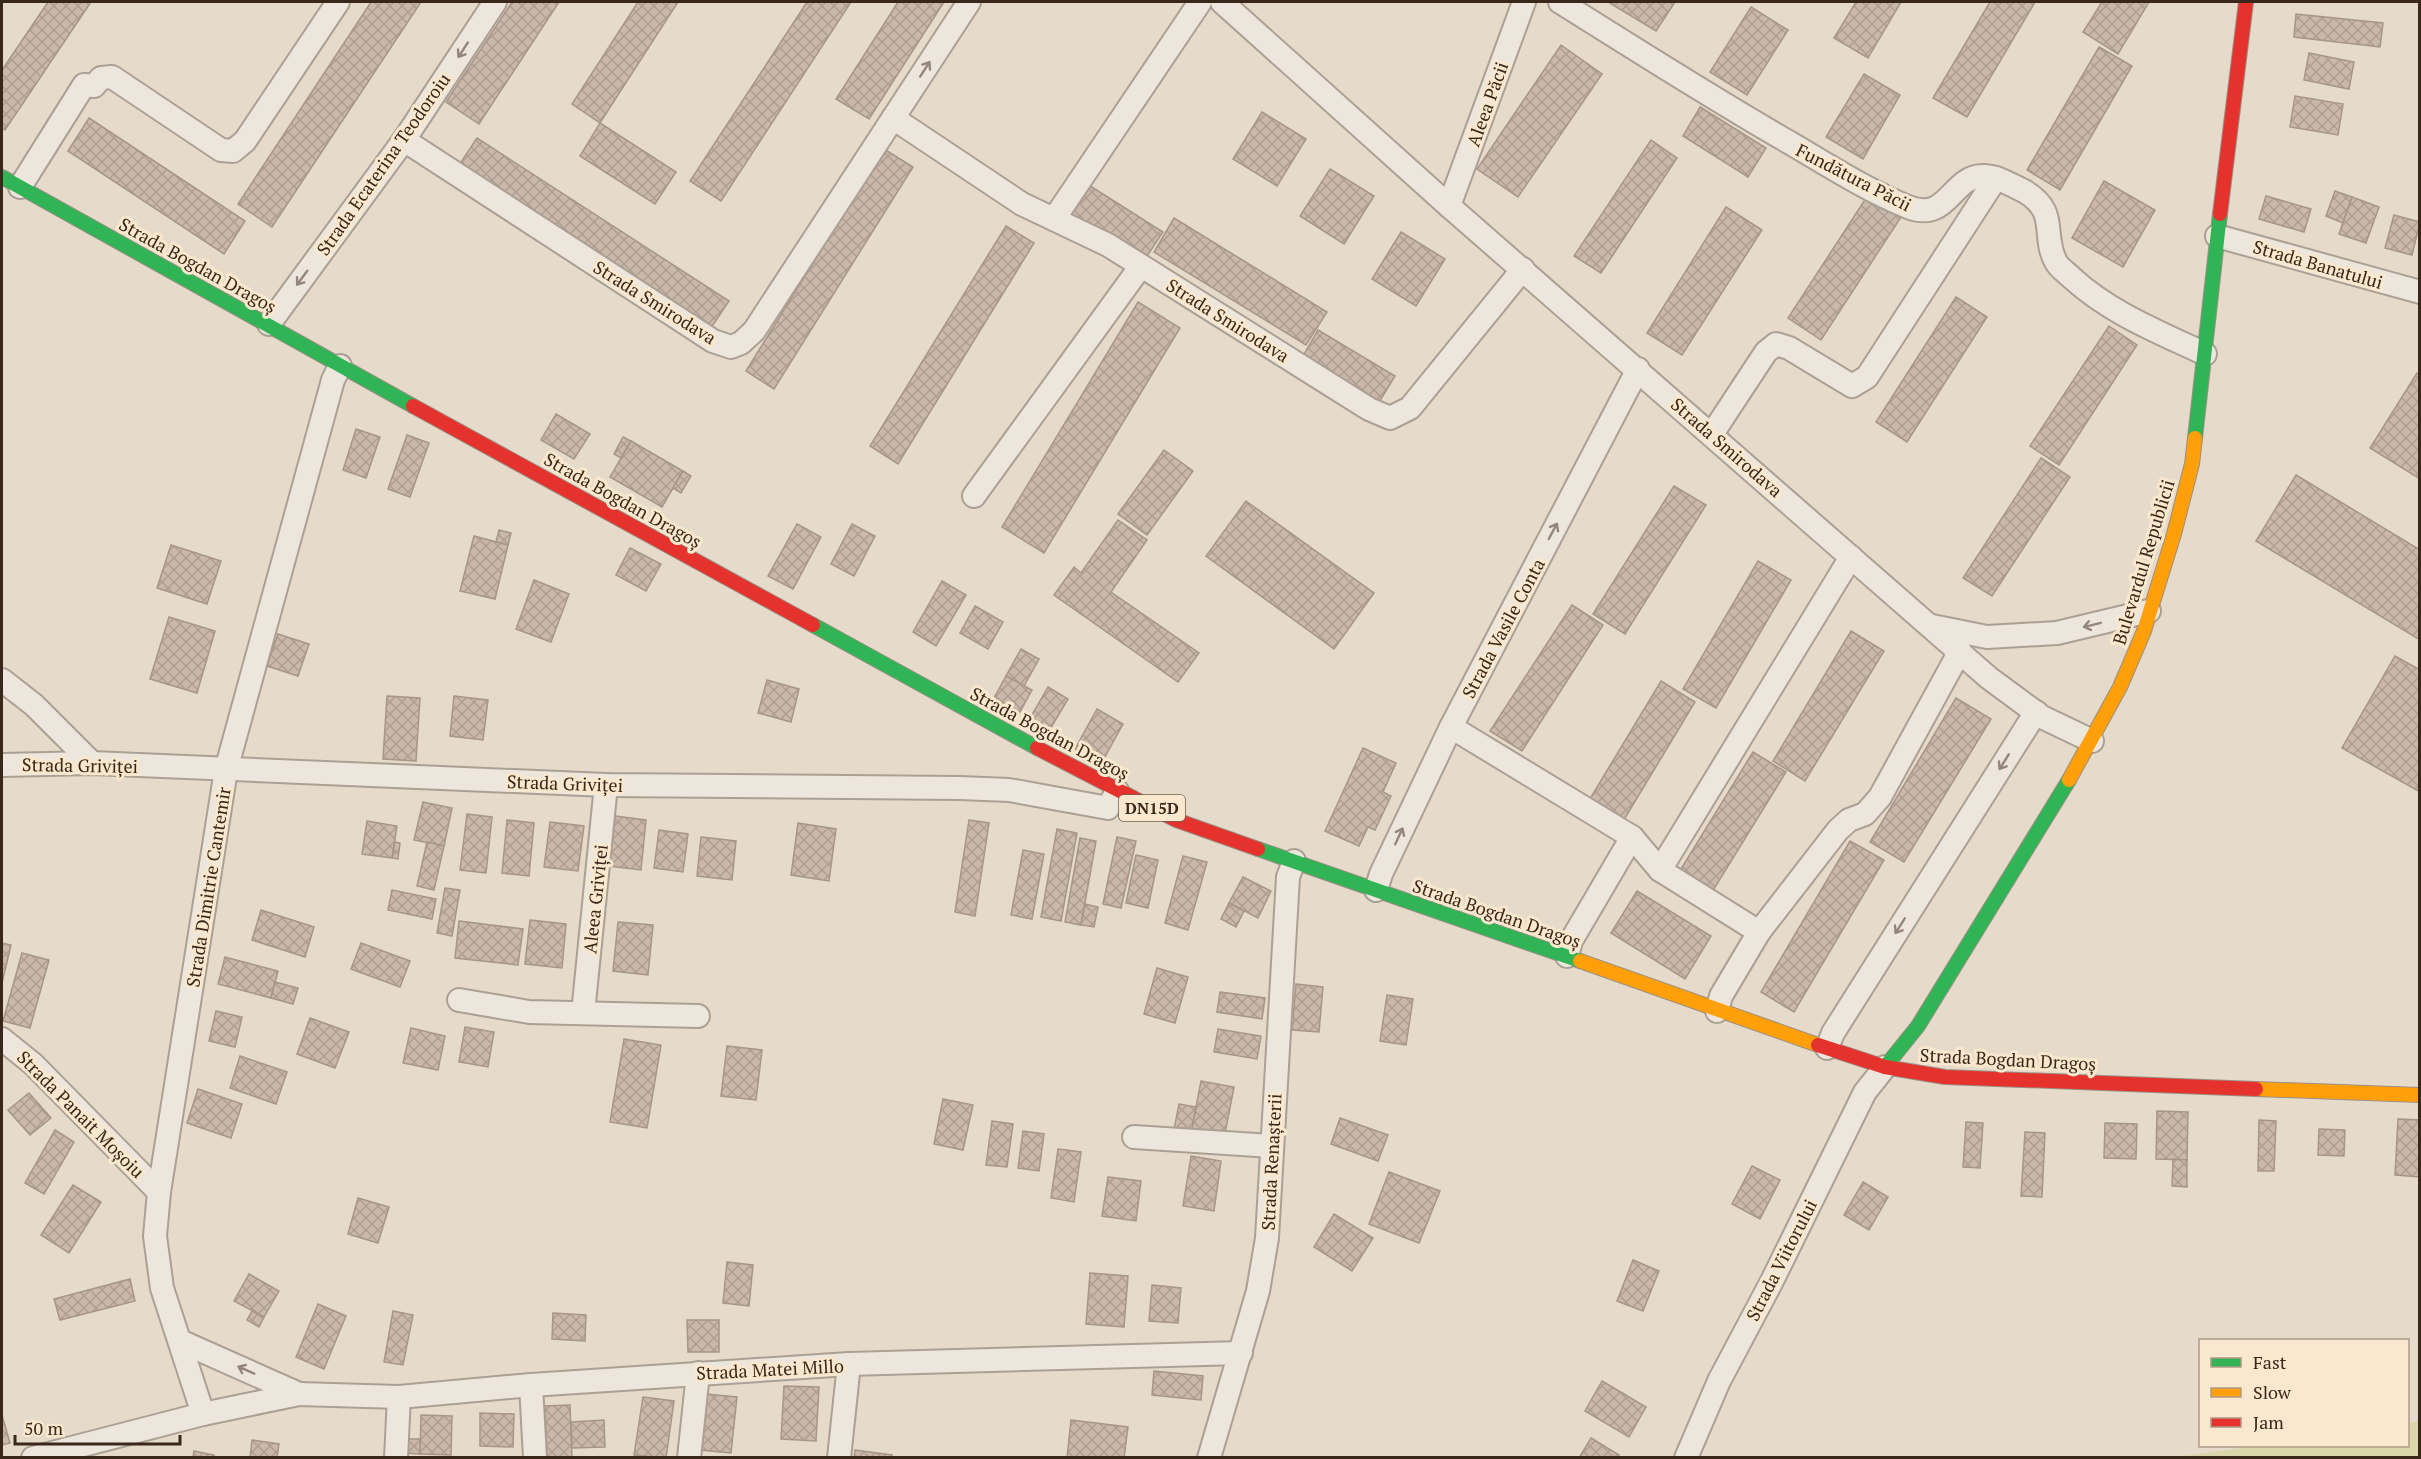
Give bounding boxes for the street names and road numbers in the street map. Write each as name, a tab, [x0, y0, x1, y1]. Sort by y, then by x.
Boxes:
street label: Aleea Păcii	[1461, 58, 1513, 150]
street label: Strada Ecaterina Teodoroiu	[311, 68, 455, 260]
street label: Fundătura Păcii	[1792, 138, 1916, 216]
street label: Strada Bogdan Dragoș	[115, 212, 281, 318]
street label: Strada Banatului	[2250, 234, 2386, 294]
street label: Strada Smirodava	[589, 255, 721, 349]
street label: Strada Smirodava	[1162, 273, 1294, 367]
street label: Strada Smirodava	[1666, 392, 1788, 502]
street label: Strada Bogdan Dragoș	[540, 447, 706, 553]
street label: Bulevardul Republicii	[2106, 477, 2180, 647]
street label: Strada Vasile Conta	[1456, 554, 1550, 702]
street label: Strada Bogdan Dragoș	[966, 681, 1134, 785]
street label: Strada Griviței	[22, 752, 138, 778]
street label: Strada Griviței	[507, 769, 623, 797]
street label: Strada Dimitrie Cantemir	[180, 785, 236, 989]
road number: DN15D	[1119, 795, 1185, 821]
street label: Aleea Griviței	[577, 843, 613, 955]
street label: Strada Bogdan Dragoș	[1410, 873, 1584, 953]
street label: Strada Bogdan Dragoș	[1919, 1042, 2097, 1076]
street label: Strada Panait Moșoiu	[12, 1045, 150, 1183]
street label: Strada Renașterii	[1255, 1093, 1287, 1231]
street label: Strada Viitorului	[1740, 1195, 1822, 1325]
street label: Strada Matei Millo	[696, 1353, 844, 1385]

